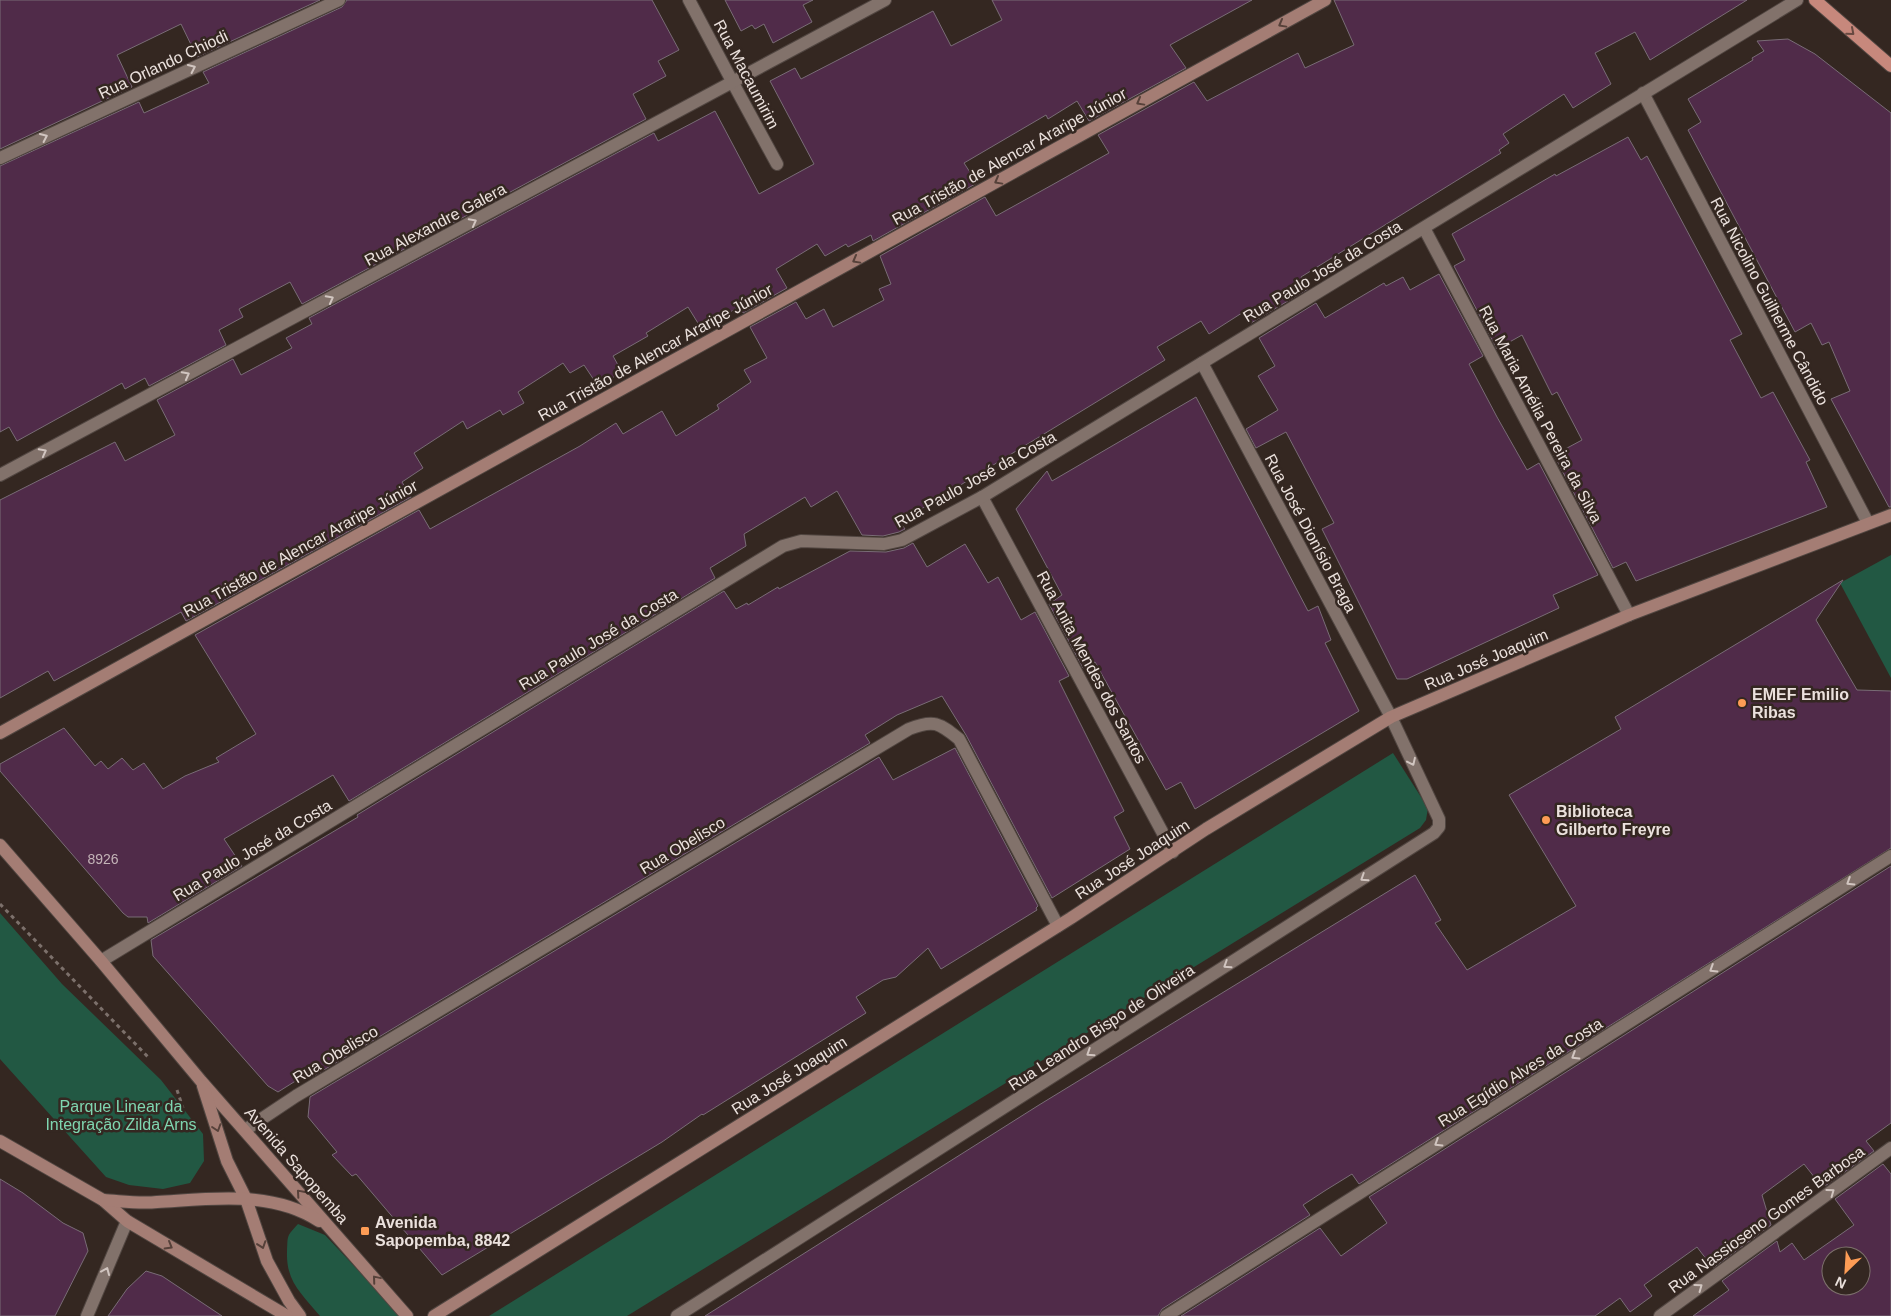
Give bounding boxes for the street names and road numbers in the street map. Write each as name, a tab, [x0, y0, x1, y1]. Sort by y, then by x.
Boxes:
street label: Rua Macaumirim	[711, 17, 782, 132]
street label: Rua Orlando Chiodi	[96, 27, 230, 102]
street label: Rua Tristão de Alencar Araripe Júnior	[889, 84, 1130, 228]
street label: Rua Alexandre Galera	[362, 180, 509, 269]
street label: Rua Nicolino Guilherme Cândido	[1707, 194, 1832, 408]
street label: Rua Paulo José da Costa	[1240, 217, 1404, 325]
street label: Rua Tristão de Alencar Araripe Júnior	[535, 280, 776, 424]
street label: Rua Maria Amélia Pereira da Silva	[1476, 303, 1605, 526]
street label: Rua Paulo José da Costa	[892, 428, 1059, 531]
street label: Rua José Dionísio Braga	[1262, 451, 1360, 615]
street label: Rua Tristão de Alencar Araripe Júnior	[180, 476, 421, 620]
street label: Rua Anita Mendes dos Santos	[1034, 568, 1150, 766]
street label: Rua Paulo José da Costa	[516, 585, 680, 693]
street label: Rua José Joaquim	[1422, 626, 1551, 693]
street label: Rua Paulo José da Costa	[170, 796, 334, 904]
street label: Rua Obelisco	[637, 813, 728, 877]
street label: Rua José Joaquim	[1072, 816, 1192, 903]
street label: Rua Leandro Bispo de Oliveira	[1005, 961, 1197, 1094]
street label: Rua Egídio Alves da Costa	[1435, 1015, 1606, 1130]
street label: Rua Obelisco	[290, 1022, 381, 1086]
street label: Rua José Joaquim	[729, 1033, 850, 1118]
street label: Avenida Sapopemba	[242, 1104, 352, 1227]
street label: Rua Nassioseno Gomes Barbosa	[1664, 1141, 1868, 1297]

